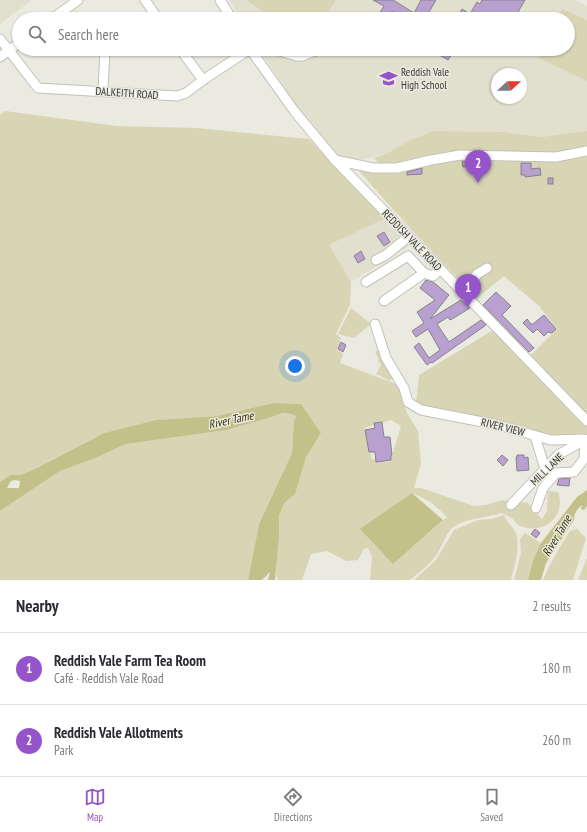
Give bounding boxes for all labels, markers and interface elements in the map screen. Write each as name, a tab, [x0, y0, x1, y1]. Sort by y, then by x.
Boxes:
search box	[12, 12, 575, 56]
icon: search	[26, 23, 48, 45]
text: Search here	[58, 25, 119, 44]
place label: Reddish Vale High School	[401, 65, 450, 92]
school or university icon: Reddish Vale High School	[378, 68, 398, 88]
north arrow	[491, 68, 527, 104]
street label: DALKEITH ROAD	[95, 84, 159, 102]
pin: 2	[465, 150, 491, 183]
street label: REDDISH VALE ROAD	[379, 206, 445, 274]
pin: 1	[455, 274, 481, 307]
your location	[285, 356, 305, 376]
water label: River Tame	[207, 407, 256, 432]
street label: RIVER VIEW	[480, 415, 527, 439]
street label: MILL LANE	[527, 449, 567, 488]
water label: River Tame	[538, 512, 575, 559]
text: Nearby	[16, 595, 59, 617]
text: 2 results	[532, 598, 571, 615]
text: Reddish Vale Farm Tea Room	[54, 651, 206, 670]
text: 1	[26, 660, 32, 677]
text: 180 m	[542, 660, 571, 677]
text: Café · Reddish Vale Road	[54, 670, 164, 687]
text: Reddish Vale Allotments	[54, 723, 183, 742]
text: 2	[26, 732, 32, 749]
text: 260 m	[542, 732, 571, 749]
text: Park	[54, 742, 73, 759]
tab: Map	[84, 786, 106, 824]
tab: Directions	[274, 786, 312, 824]
tab: Saved	[480, 786, 503, 824]

